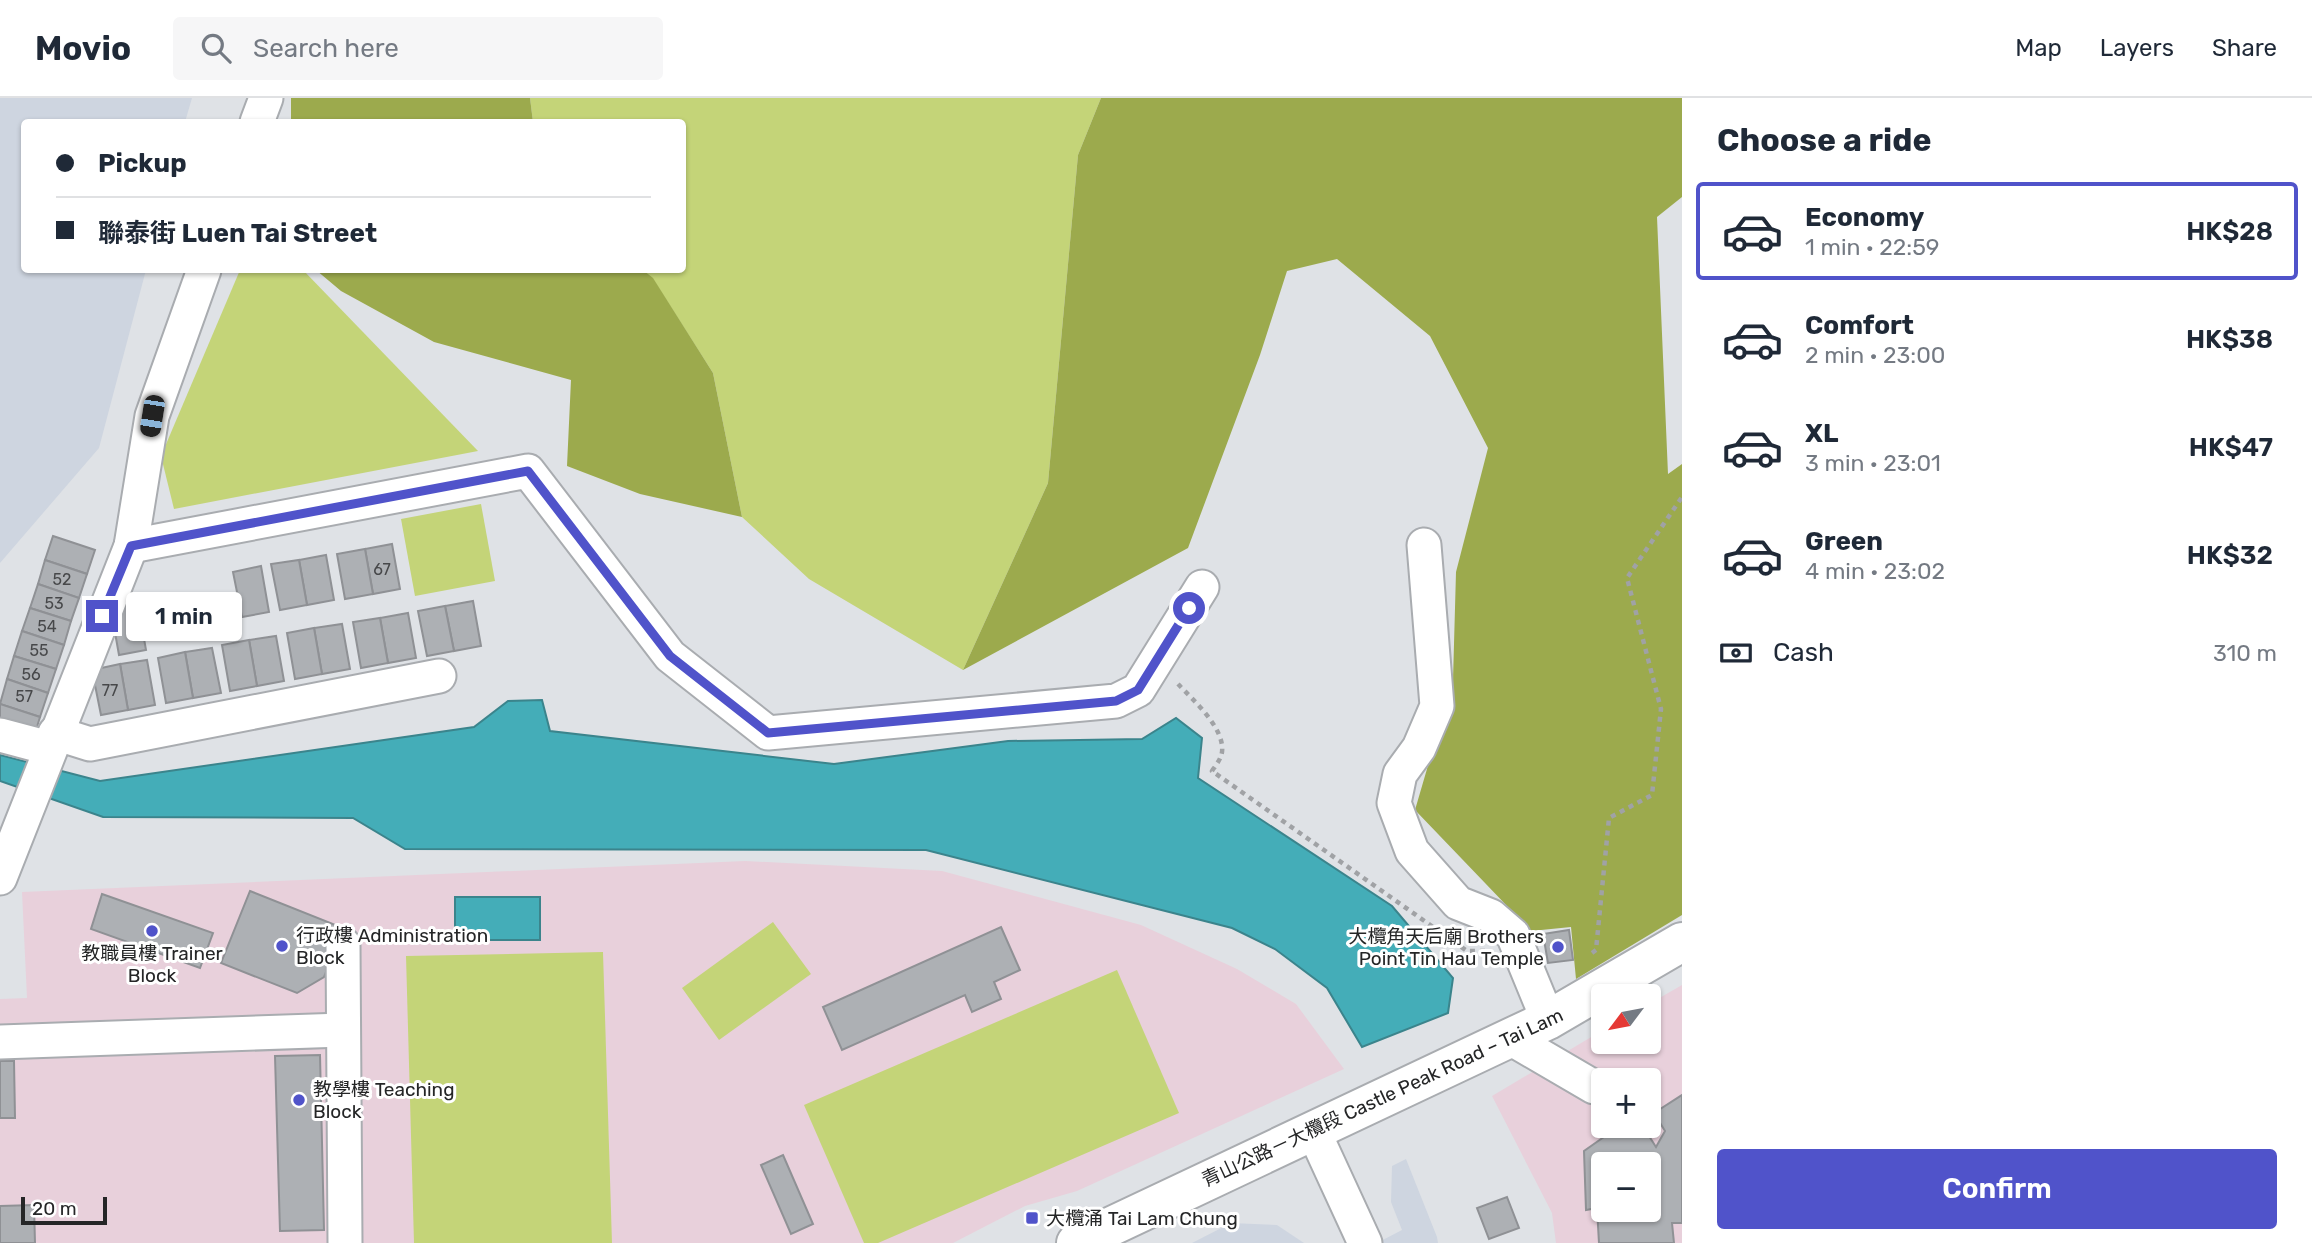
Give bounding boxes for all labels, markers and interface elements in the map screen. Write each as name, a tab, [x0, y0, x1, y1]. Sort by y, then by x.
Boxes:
search box	[173, 17, 663, 80]
text: Movio	[35, 29, 131, 68]
icon: search	[197, 29, 235, 67]
text: Search here	[253, 33, 399, 64]
text: Map	[2015, 34, 2062, 62]
text: Layers	[2100, 34, 2174, 62]
text: Share	[2212, 34, 2277, 62]
text: Choose a ride	[1717, 121, 1931, 159]
text: Pickup	[98, 148, 187, 179]
icon: car	[1721, 200, 1784, 263]
text: Economy	[1805, 202, 1924, 233]
text: HK$28	[2186, 216, 2273, 247]
text: 聯泰街 Luen Tai Street	[98, 218, 377, 249]
text: 1 min · 22:59	[1805, 233, 1939, 261]
icon: car	[1721, 308, 1784, 371]
text: Comfort	[1805, 310, 1914, 341]
text: HK$38	[2186, 324, 2273, 355]
text: 2 min · 23:00	[1805, 341, 1945, 369]
car	[139, 394, 166, 438]
icon: car	[1721, 416, 1784, 479]
text: XL	[1805, 418, 1838, 449]
text: HK$47	[2189, 432, 2273, 463]
text: 3 min · 23:01	[1805, 449, 1941, 477]
icon: car	[1721, 524, 1784, 587]
text: Green	[1805, 526, 1883, 557]
text: HK$32	[2187, 540, 2273, 571]
text: 4 min · 23:02	[1805, 557, 1945, 585]
house number: 67	[373, 560, 391, 579]
house number: 52	[53, 570, 71, 589]
callout: 1 min	[126, 592, 242, 640]
route start	[1173, 592, 1205, 624]
house number: 53	[44, 594, 64, 613]
route end	[86, 600, 118, 632]
text: 1 min	[155, 602, 213, 630]
house number: 54	[37, 617, 57, 636]
icon: cash	[1717, 634, 1755, 672]
text: Cash	[1773, 637, 1834, 668]
text: 310 m	[2213, 639, 2277, 667]
house number: 55	[29, 641, 49, 660]
house number: 56	[21, 665, 41, 684]
house number: 77	[102, 681, 118, 700]
house number: 57	[15, 687, 33, 706]
marker: 教職員樓 Trainer Block	[144, 923, 160, 939]
place label: 行政樓 Administration Block	[296, 924, 488, 969]
place label: 大欖角天后廟 Brothers Point Tin Hau Temple	[1348, 925, 1544, 970]
marker: 行政樓 Administration Block	[274, 938, 290, 954]
marker: 大欖角天后廟 Brothers Point Tin Hau Temple	[1550, 939, 1566, 955]
place label: 教職員樓 Trainer Block	[81, 942, 224, 987]
north arrow	[1591, 984, 1661, 1054]
map controls	[1591, 984, 1661, 1222]
street label: 青山公路－大欖段 Castle Peak Road – Tai Lam	[1198, 1003, 1567, 1192]
button: +	[1591, 1068, 1661, 1138]
place label: 教學樓 Teaching Block	[313, 1078, 454, 1123]
marker: 教學樓 Teaching Block	[291, 1092, 307, 1108]
button: Confirm	[1717, 1149, 2277, 1229]
button: −	[1591, 1152, 1661, 1222]
scale bar	[21, 1194, 107, 1226]
text: 20 m	[32, 1197, 77, 1220]
place label: 大欖涌 Tai Lam Chung	[1046, 1207, 1238, 1230]
marker: 大欖涌 Tai Lam Chung	[1024, 1210, 1040, 1226]

